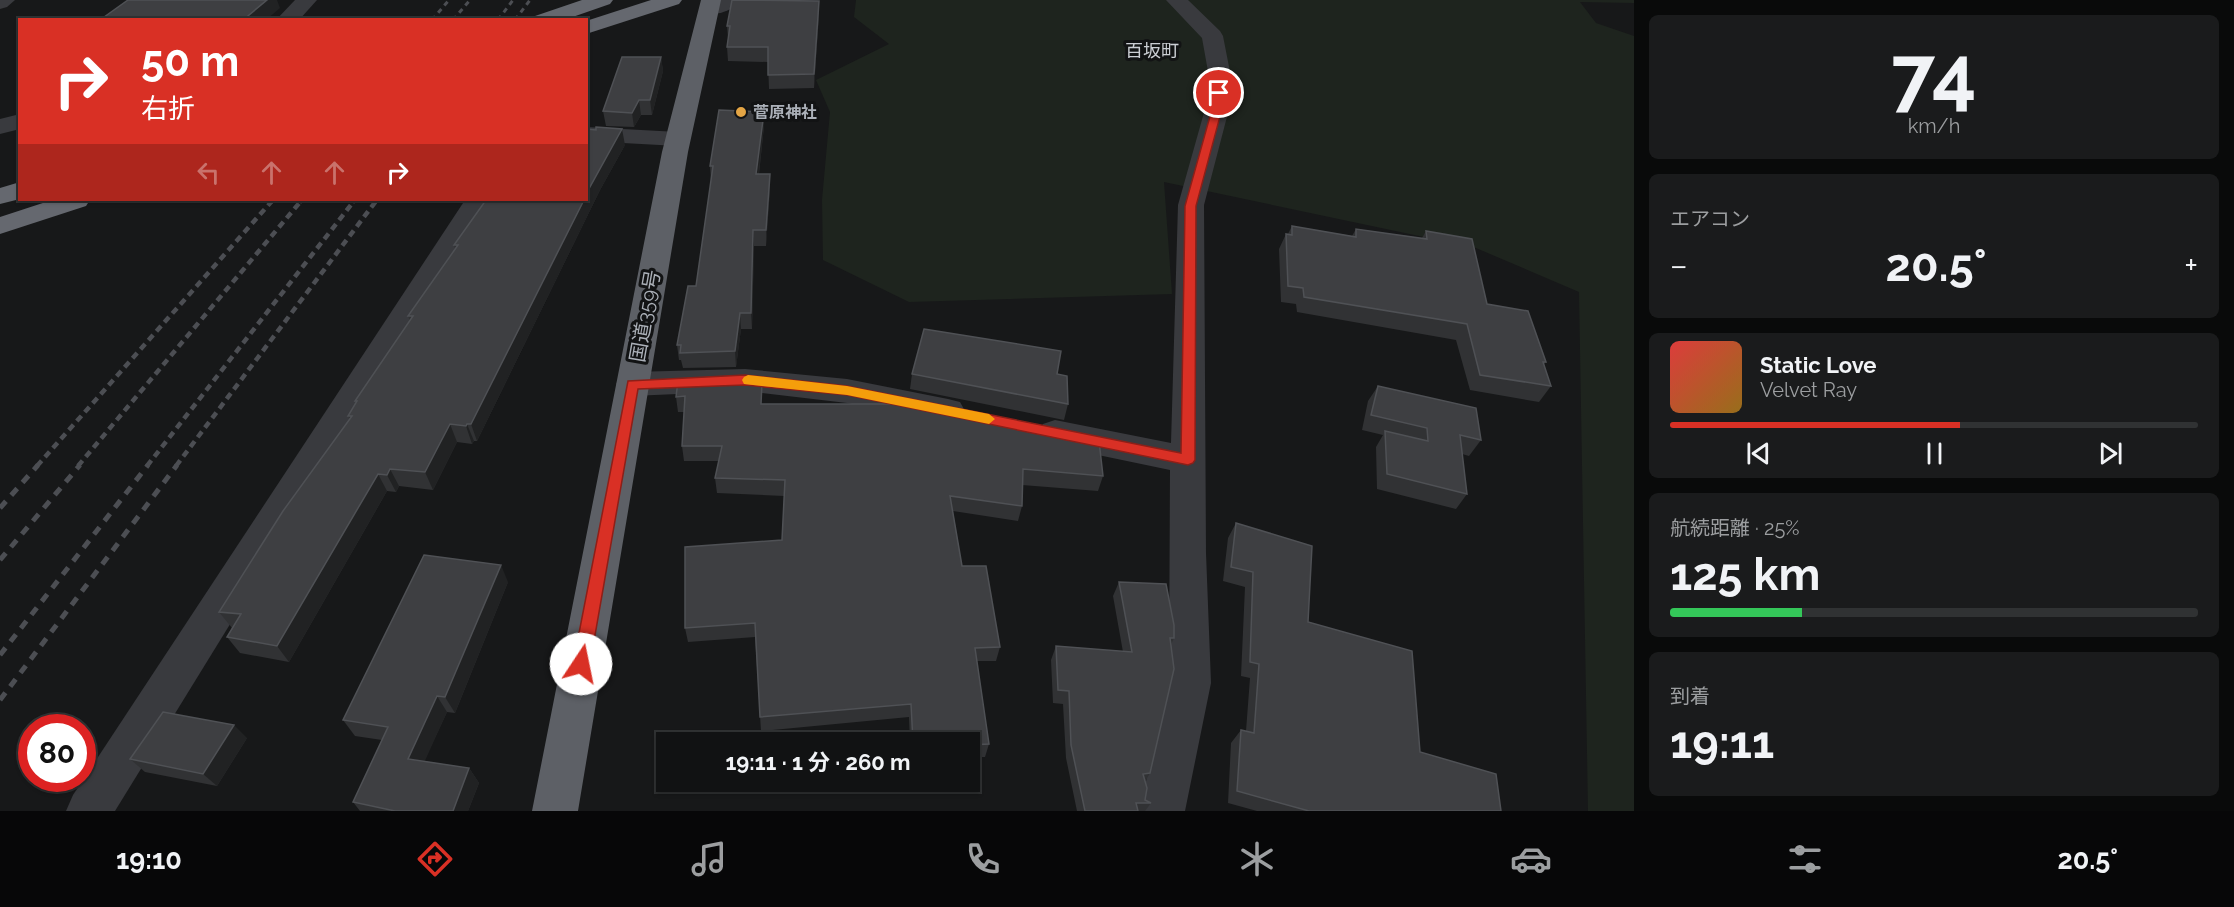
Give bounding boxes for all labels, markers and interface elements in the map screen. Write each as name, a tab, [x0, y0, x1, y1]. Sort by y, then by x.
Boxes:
text: 74	[1891, 29, 1977, 120]
text: 50 m	[141, 37, 239, 86]
district label: 百坂町	[1125, 40, 1179, 61]
icon: right	[42, 42, 120, 120]
pin	[1193, 67, 1244, 118]
icon: arrive	[1202, 76, 1235, 109]
text: 右折	[141, 93, 195, 124]
place label: 菅原神社	[753, 103, 817, 122]
marker: 菅原神社	[734, 105, 748, 119]
text: km/h	[1908, 114, 1960, 138]
icon: left	[192, 156, 225, 189]
icon: ahead	[255, 156, 288, 189]
icon: ahead	[318, 156, 351, 189]
icon: right	[381, 156, 414, 189]
text: エアコン	[1670, 207, 1750, 231]
text: 20.5°	[1886, 239, 1986, 292]
text: −	[1670, 246, 1688, 285]
text: +	[2184, 246, 2198, 285]
street label: 国道359号	[625, 268, 665, 364]
text: Static Love	[1760, 352, 1877, 378]
text: Velvet Ray	[1760, 378, 1857, 402]
icon: previous	[1742, 437, 1775, 470]
icon: pause	[1918, 437, 1951, 470]
icon: next	[2094, 437, 2127, 470]
text: 航続距離 · 25%	[1670, 516, 1800, 540]
text: 125 km	[1670, 548, 1820, 601]
position arrow	[549, 632, 613, 696]
text: 到着	[1670, 684, 1710, 708]
speed limit sign: 80	[18, 714, 96, 792]
text: 19:11	[1670, 716, 1774, 769]
text: 19:11 · 1 分 · 260 m	[725, 749, 911, 775]
icon: directions	[414, 838, 456, 880]
icon: music	[688, 838, 730, 880]
icon: phone	[962, 838, 1004, 880]
icon: climate	[1236, 838, 1278, 880]
icon: car	[1510, 838, 1552, 880]
icon: filters	[1784, 838, 1826, 880]
text: 19:10	[116, 844, 182, 875]
text: 20.5°	[2057, 844, 2118, 875]

